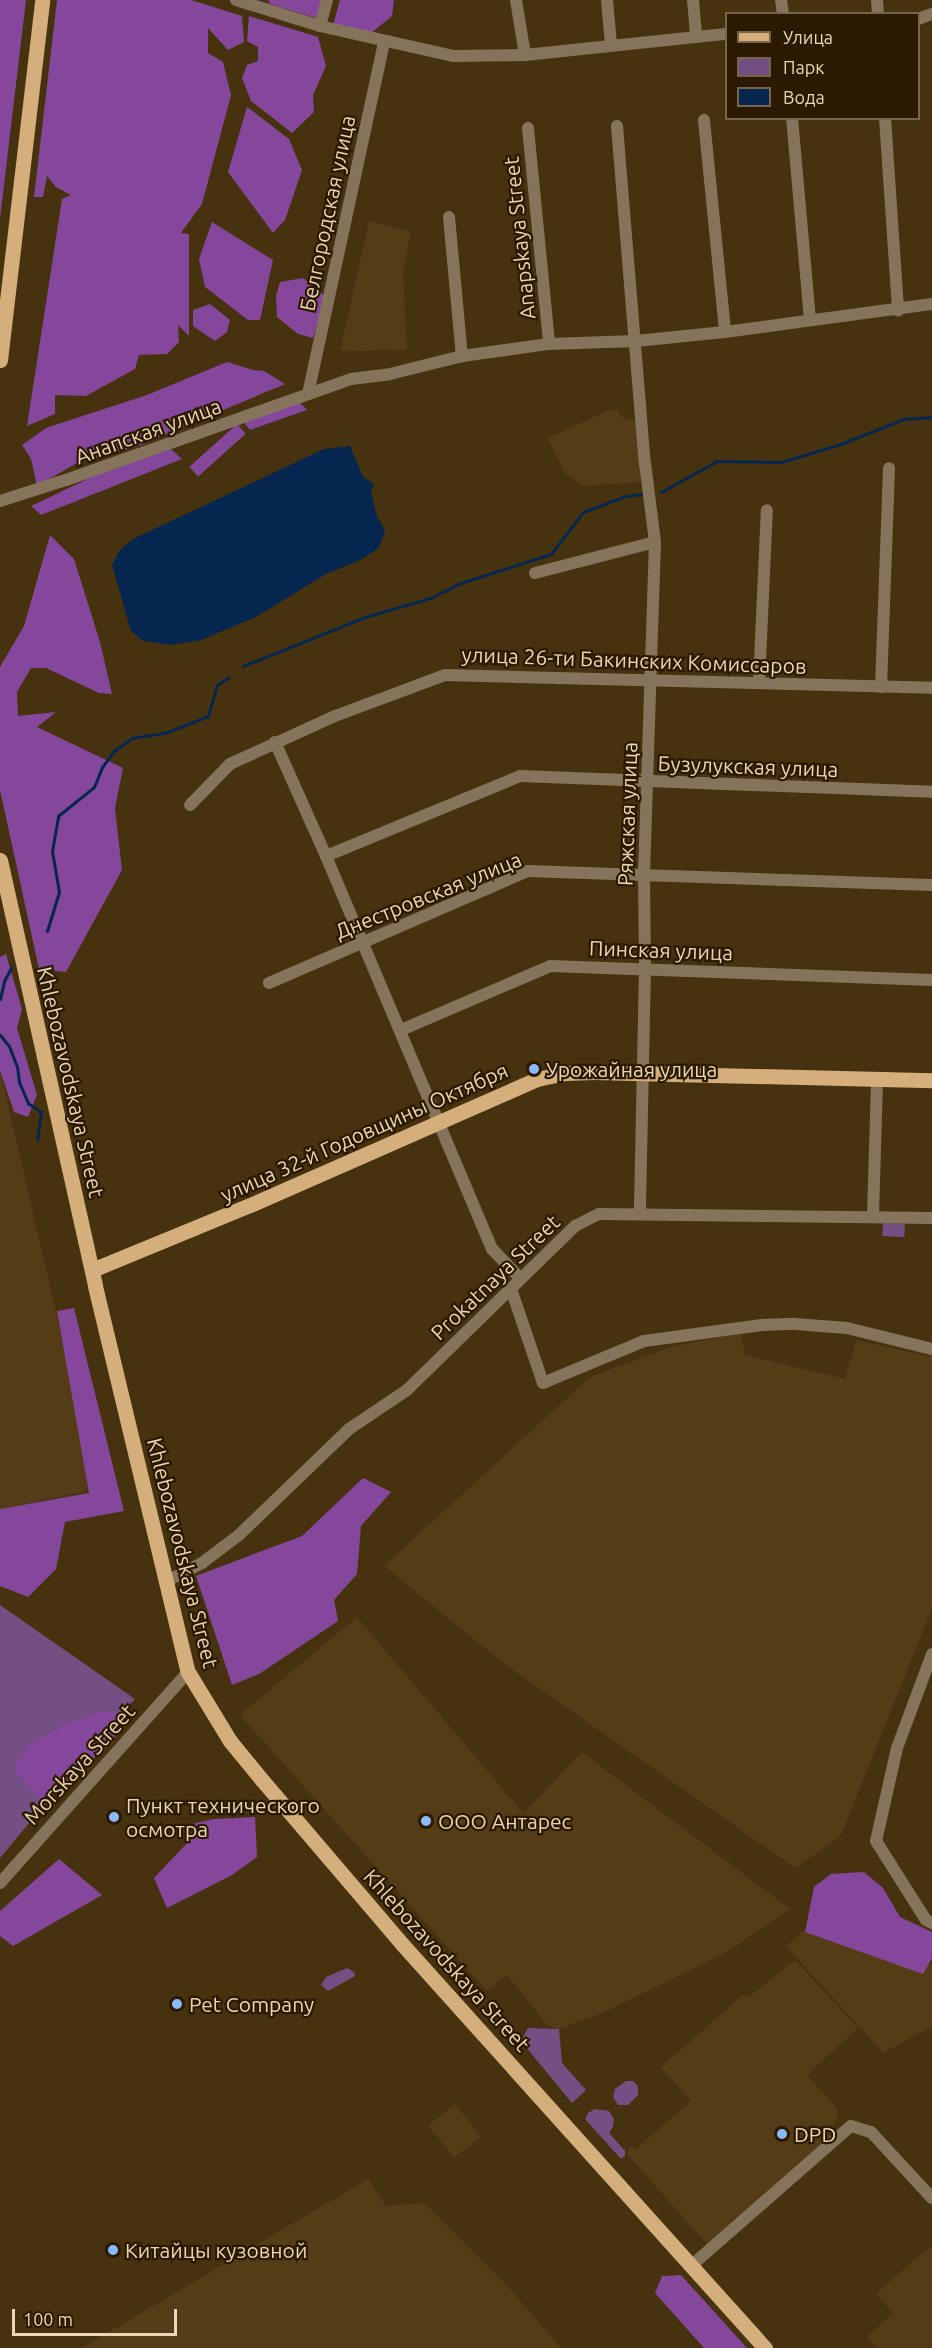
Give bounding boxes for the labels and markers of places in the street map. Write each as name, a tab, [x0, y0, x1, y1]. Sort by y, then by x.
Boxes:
place label: Урожайная улица	[546, 1056, 717, 1082]
marker: Урожайная улица	[527, 1062, 541, 1076]
place label: Пункт технического осмотра	[126, 1792, 320, 1842]
place label: ООО Антарес	[438, 1808, 571, 1834]
marker: Пункт технического осмотра	[107, 1810, 121, 1824]
marker: ООО Антарес	[419, 1814, 433, 1828]
place label: Pet Company	[189, 1991, 314, 2017]
marker: Pet Company	[170, 1997, 184, 2011]
place label: DPD	[794, 2121, 836, 2147]
marker: DPD	[775, 2127, 789, 2141]
place label: Китайцы кузовной	[125, 2237, 307, 2263]
marker: Китайцы кузовной	[106, 2243, 120, 2257]

